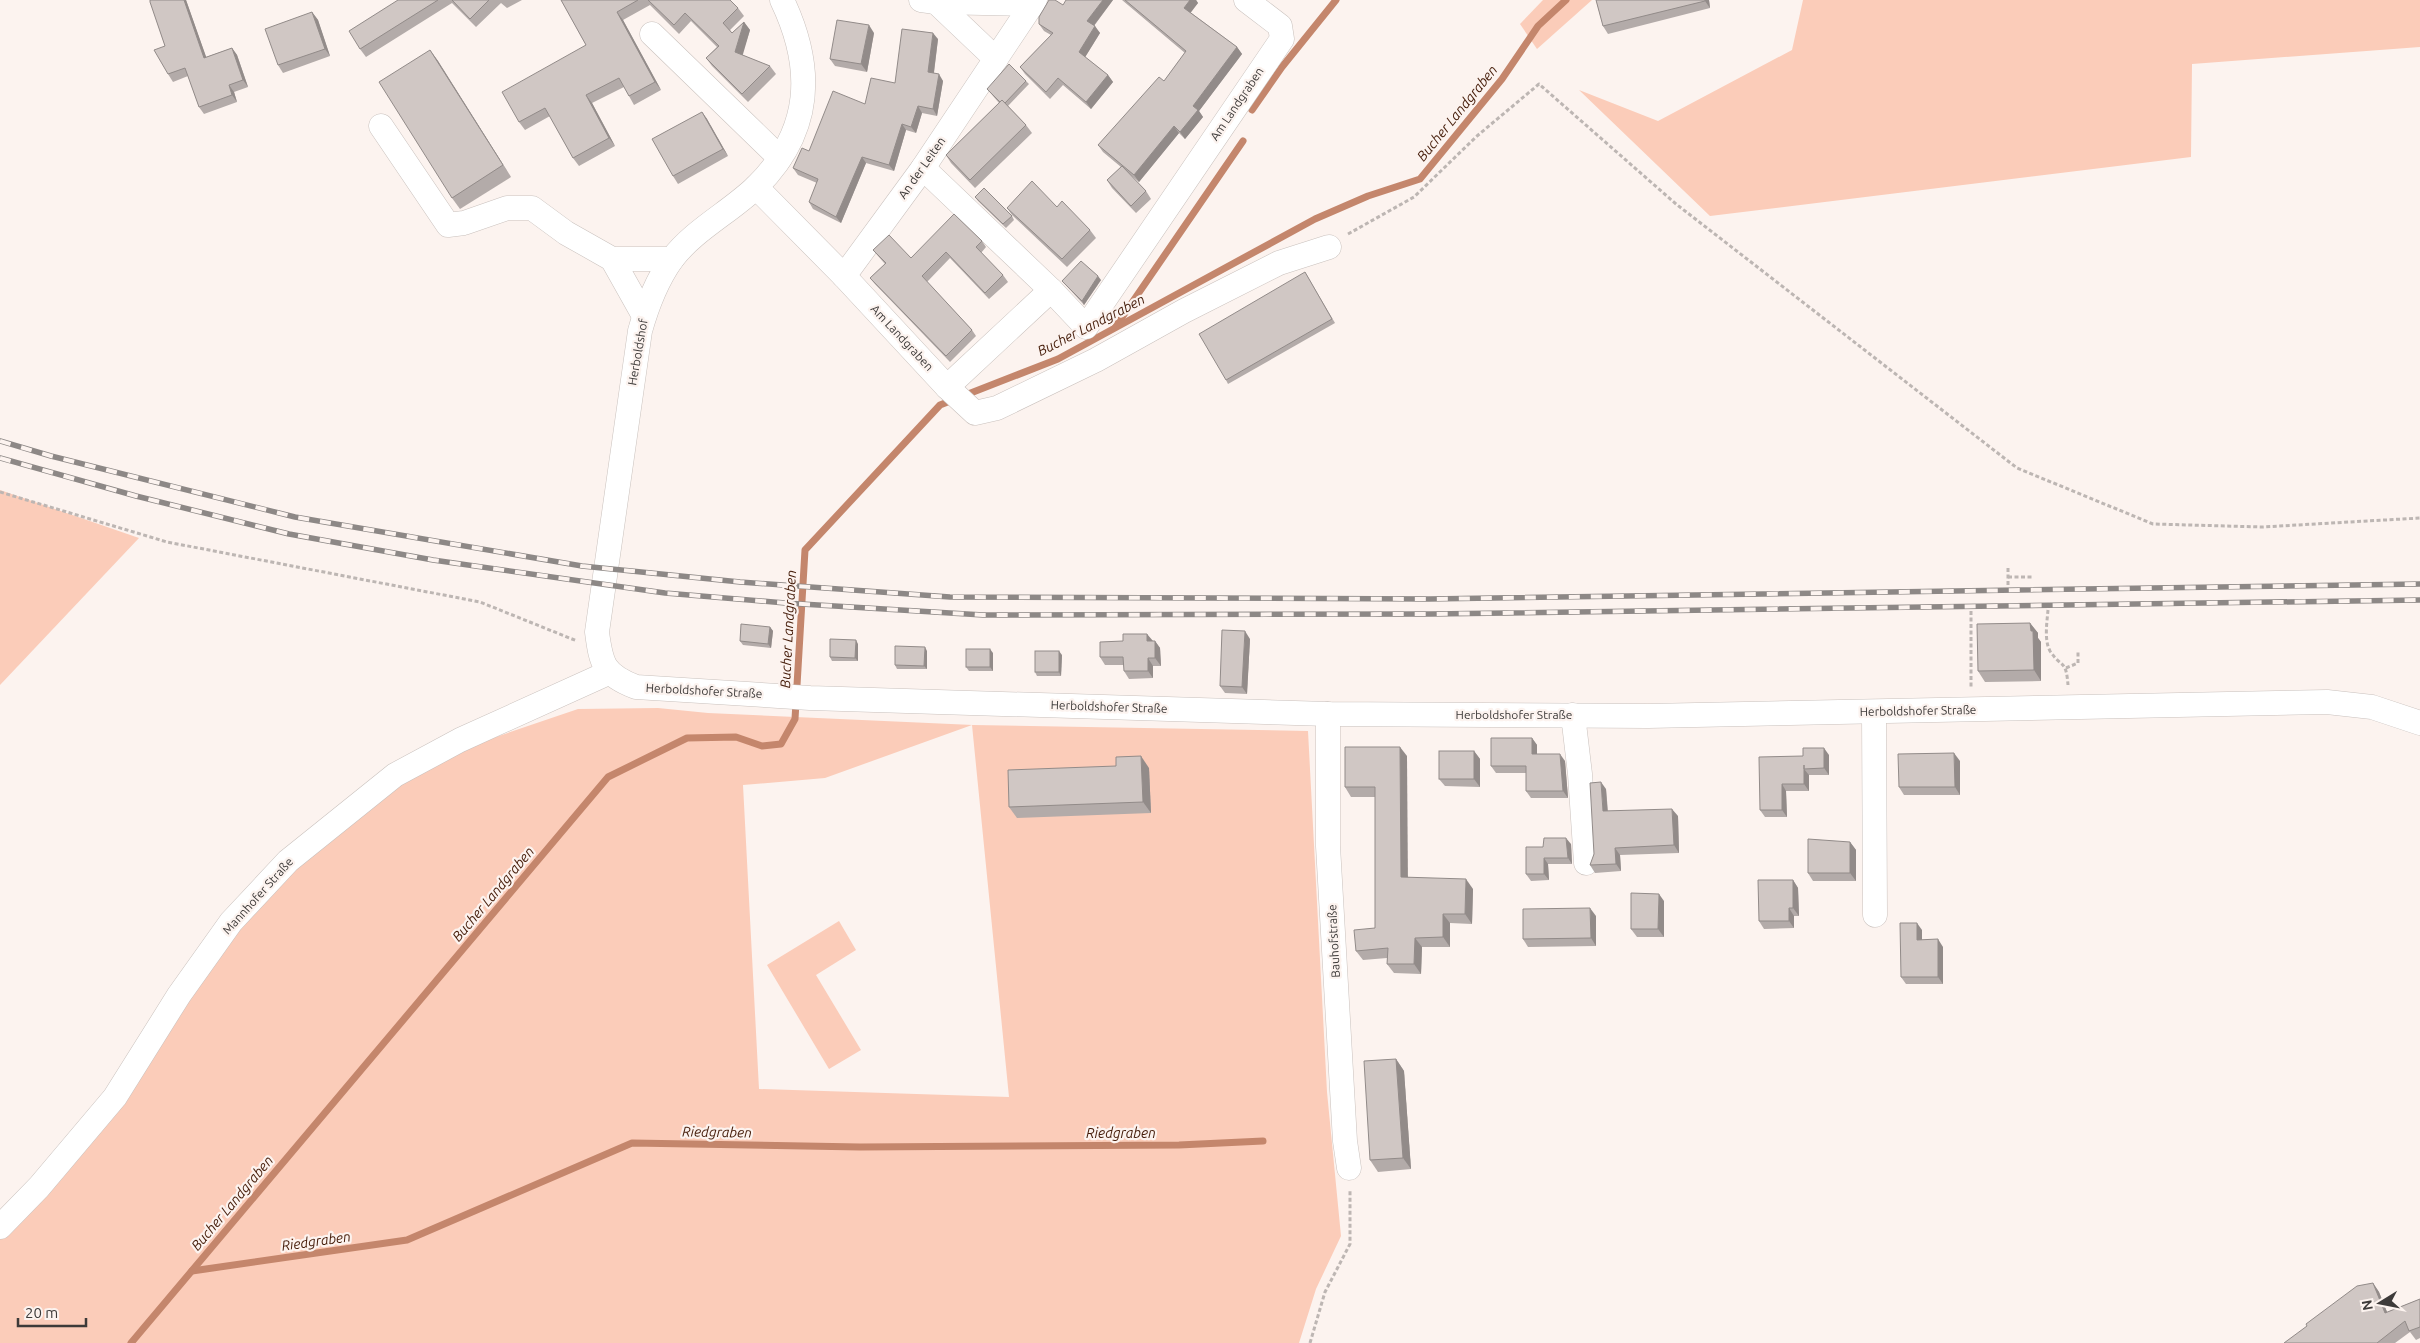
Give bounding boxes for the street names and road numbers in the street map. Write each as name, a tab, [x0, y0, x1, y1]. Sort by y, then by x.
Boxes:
street label: Am Landgraben	[1207, 65, 1266, 143]
street label: An der Leiten	[896, 134, 948, 201]
street label: Am Landgraben	[869, 302, 936, 373]
street label: Herboldshof	[625, 317, 650, 386]
street label: Herboldshofer Straße	[645, 681, 763, 700]
street label: Herboldshofer Straße	[1050, 698, 1168, 715]
street label: Herboldshofer Straße	[1859, 703, 1977, 718]
street label: Herboldshofer Straße	[1456, 708, 1572, 721]
street label: Mannhofer Straße	[220, 855, 295, 937]
street label: Bauhofstraße	[1325, 904, 1342, 978]

